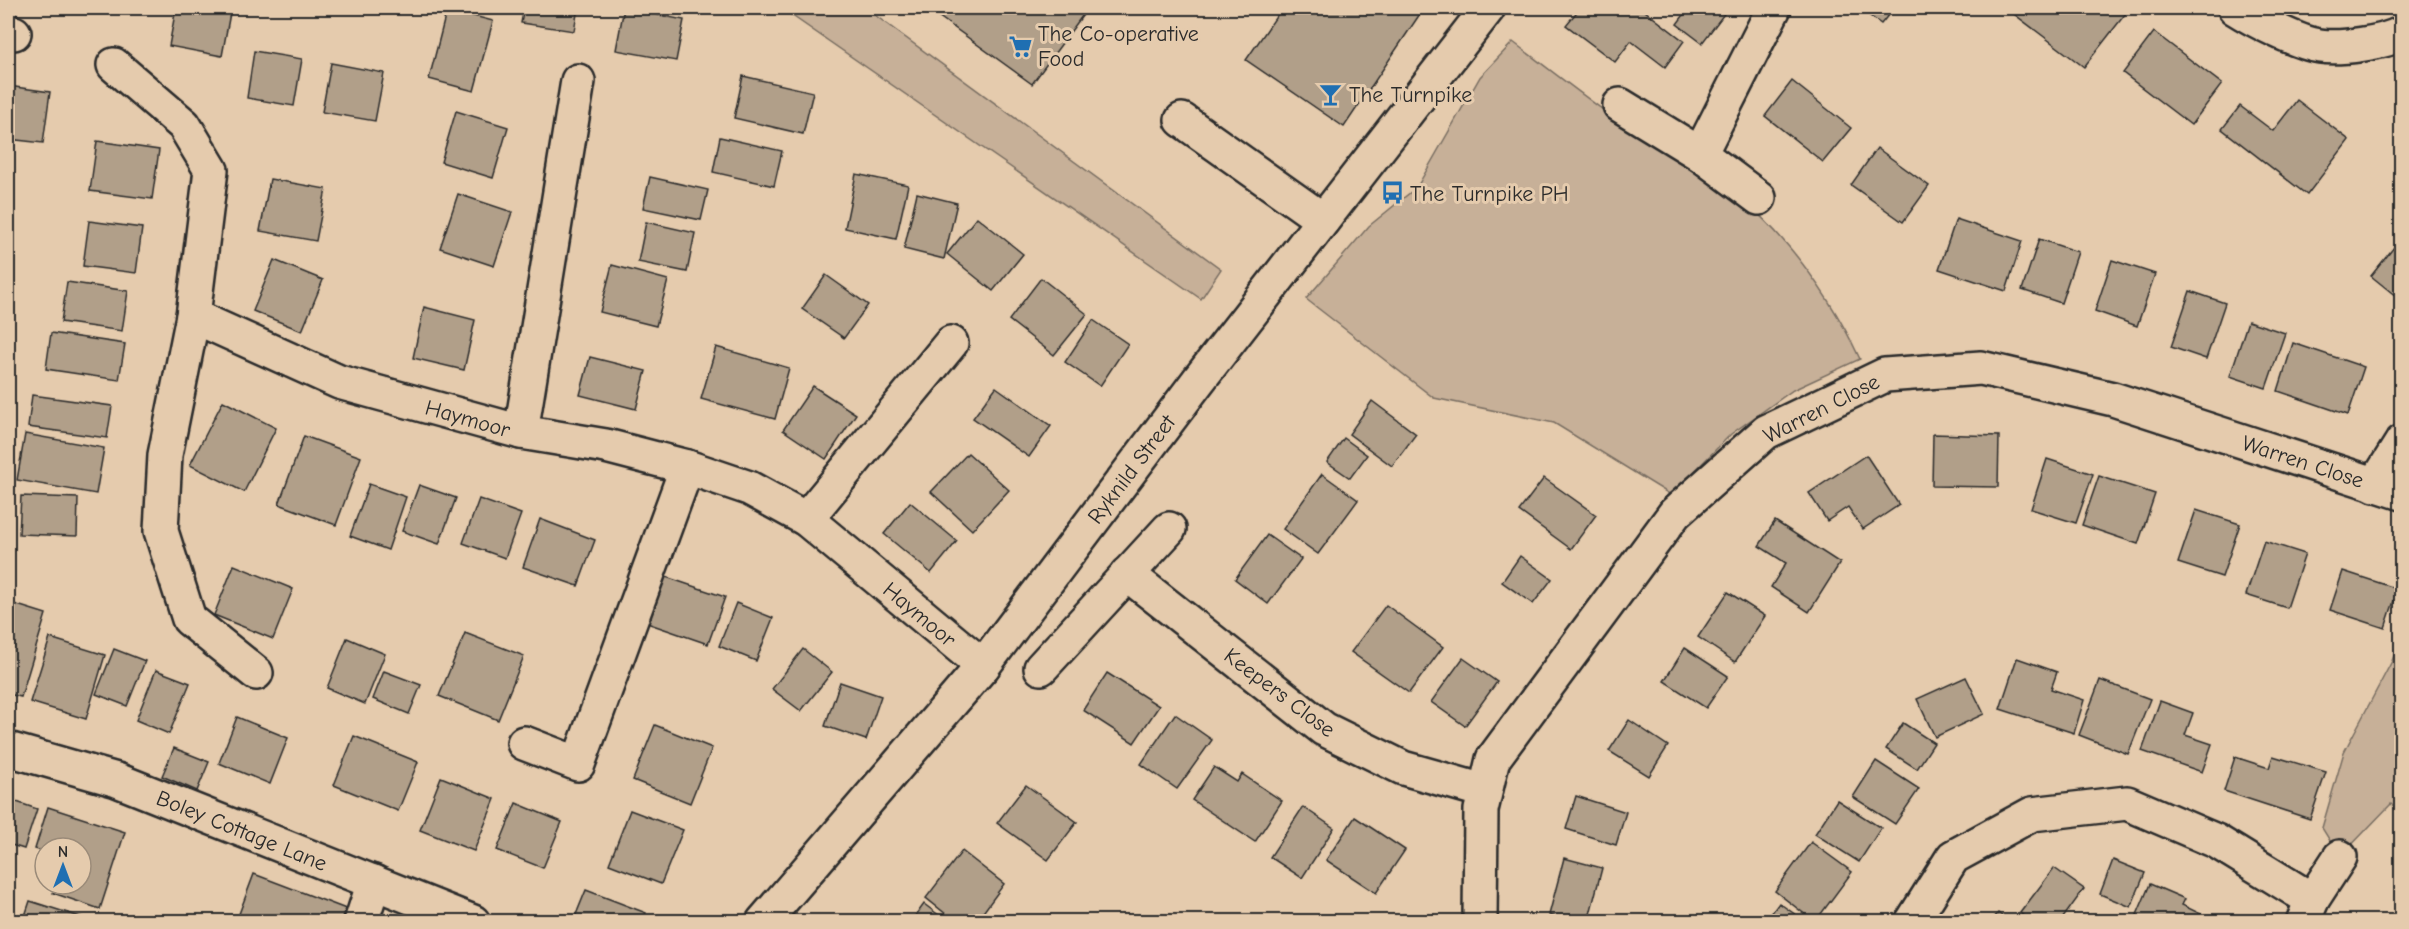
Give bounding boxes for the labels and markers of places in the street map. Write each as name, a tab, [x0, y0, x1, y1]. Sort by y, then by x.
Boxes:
place label: The Co-operative Food	[1038, 21, 1199, 72]
supermarket icon: The Co-operative Food	[1007, 33, 1033, 59]
bar icon: The Turnpike	[1318, 81, 1344, 107]
place label: The Turnpike	[1349, 82, 1472, 108]
bus stop icon: The Turnpike PH	[1379, 180, 1405, 206]
place label: The Turnpike PH	[1410, 181, 1569, 207]

